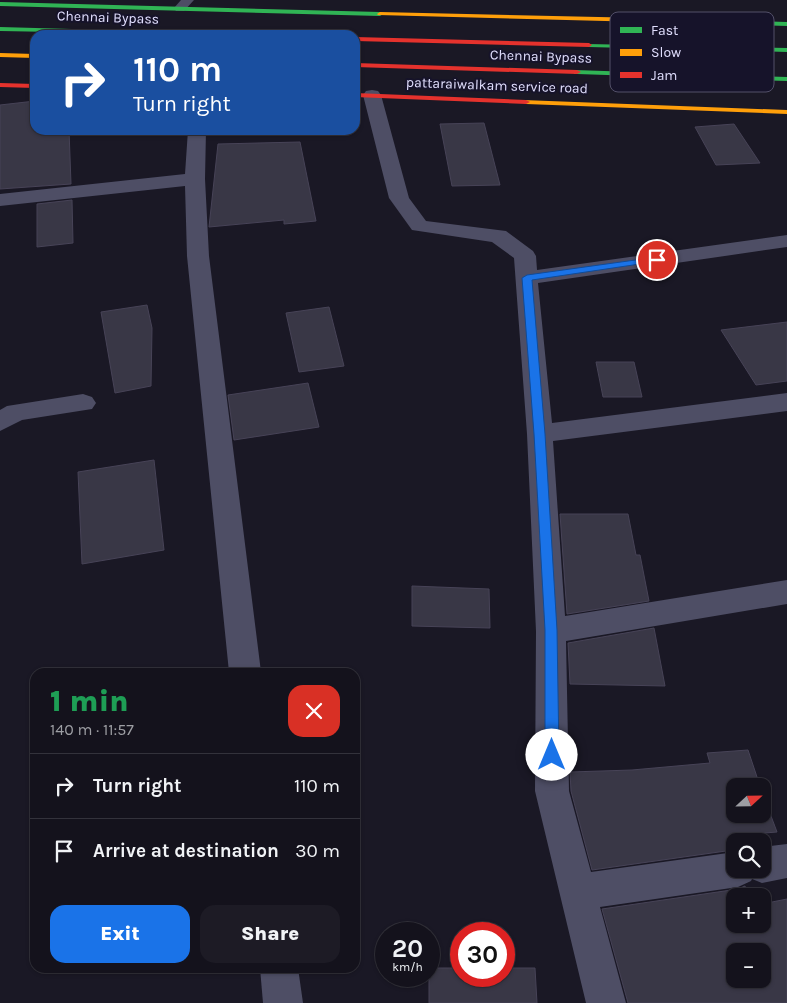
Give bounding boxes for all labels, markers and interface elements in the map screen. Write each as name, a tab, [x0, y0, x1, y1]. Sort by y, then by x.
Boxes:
street label: Chennai Bypass	[57, 7, 159, 28]
legend	[610, 12, 774, 92]
text: Fast	[651, 22, 678, 39]
text: Slow	[651, 44, 681, 61]
street label: Chennai Bypass	[490, 46, 592, 67]
text: 110 m	[133, 49, 222, 90]
icon: right	[50, 50, 115, 115]
text: Jam	[651, 67, 677, 84]
street label: pattaraiwalkam service road	[406, 74, 588, 97]
text: Turn right	[133, 91, 231, 117]
pin	[636, 239, 678, 281]
icon: arrive	[643, 246, 671, 274]
text: 1 min	[50, 683, 129, 719]
button: close	[288, 685, 340, 737]
text: 140 m · 11:57	[50, 720, 134, 739]
position arrow	[525, 728, 577, 780]
icon: right	[50, 772, 78, 800]
text: Turn right	[93, 775, 182, 797]
text: 110 m	[294, 775, 340, 797]
north arrow	[726, 778, 771, 822]
map controls	[726, 778, 771, 988]
button: search	[726, 833, 771, 878]
icon: arrive	[50, 837, 78, 865]
text: Arrive at destination	[93, 840, 279, 862]
text: 30 m	[295, 840, 340, 862]
button: +	[726, 888, 771, 933]
button: Exit	[50, 905, 190, 963]
button: Share	[200, 905, 340, 963]
speed limit sign: 30	[450, 922, 515, 987]
text: 20	[392, 934, 423, 963]
button: −	[726, 943, 771, 988]
text: km/h	[392, 960, 423, 974]

